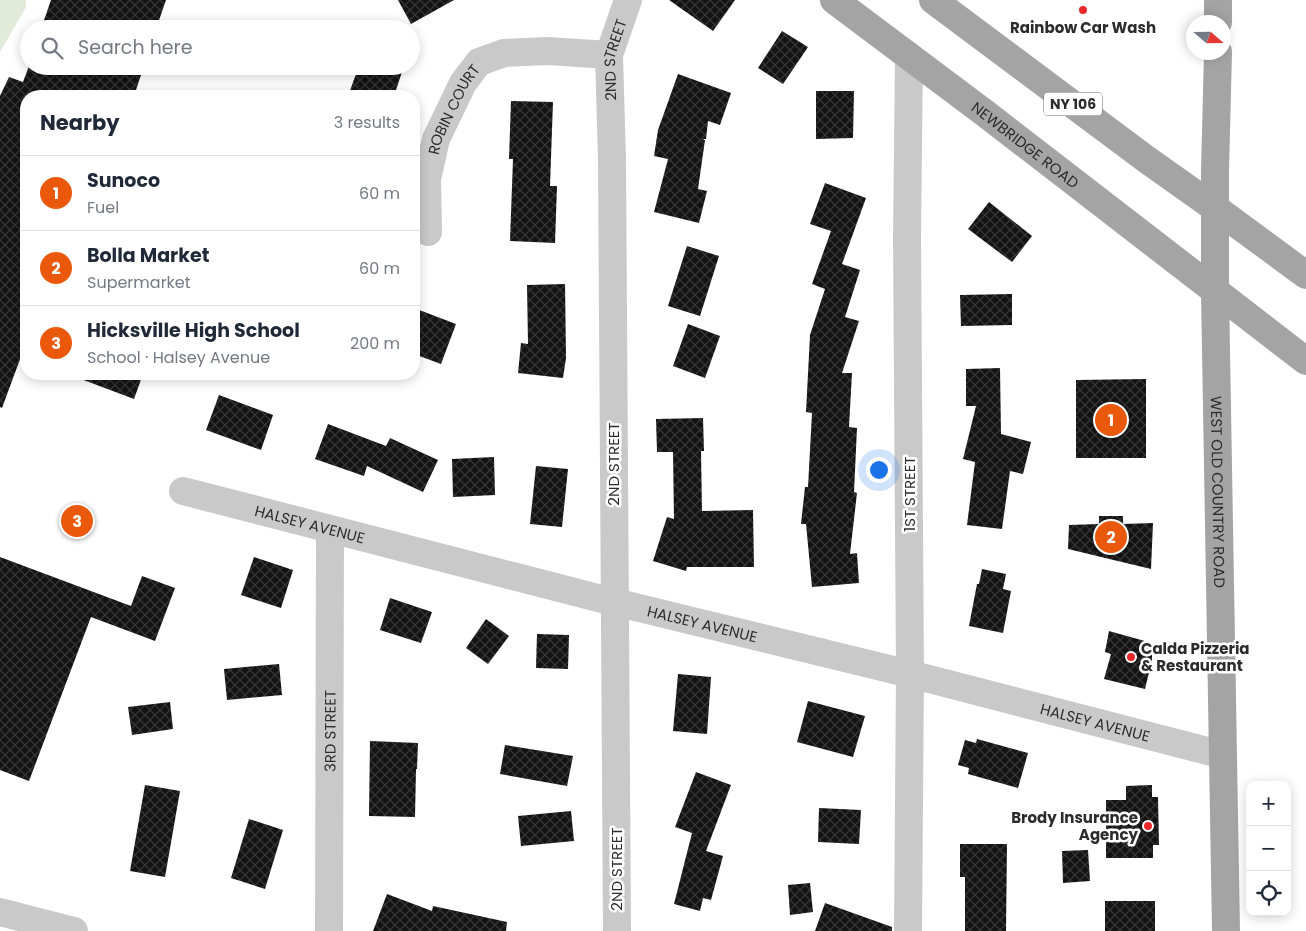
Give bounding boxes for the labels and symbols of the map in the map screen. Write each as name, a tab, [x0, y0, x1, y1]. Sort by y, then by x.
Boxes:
marker: Rainbow Car Wash	[1077, 4, 1089, 16]
north arrow	[1186, 15, 1231, 60]
street label: 2ND STREET	[598, 16, 631, 101]
place label: Rainbow Car Wash	[1010, 17, 1156, 38]
street label: ROBIN COURT	[422, 60, 484, 157]
road number: NY 106	[1044, 92, 1102, 116]
street label: NEWBRIDGE ROAD	[967, 96, 1084, 193]
street label: WEST OLD COUNTRY ROAD	[1206, 396, 1231, 588]
pin: 1	[1095, 401, 1127, 439]
street label: 2ND STREET	[603, 422, 624, 506]
street label: 1ST STREET	[899, 456, 920, 532]
your location	[866, 457, 892, 483]
street label: HALSEY AVENUE	[253, 499, 367, 548]
pin: 3	[61, 502, 93, 540]
pin: 2	[1095, 518, 1127, 556]
street label: HALSEY AVENUE	[645, 600, 760, 647]
place label: Calda Pizzeria & Restaurant	[1141, 638, 1250, 676]
marker: Calda Pizzeria & Restaurant	[1125, 651, 1137, 663]
street label: 3RD STREET	[319, 690, 340, 772]
street label: HALSEY AVENUE	[1038, 698, 1152, 746]
place label: Brody Insurance Agency	[1011, 807, 1139, 845]
marker: Brody Insurance Agency	[1142, 820, 1154, 832]
street label: 2ND STREET	[606, 827, 627, 911]

